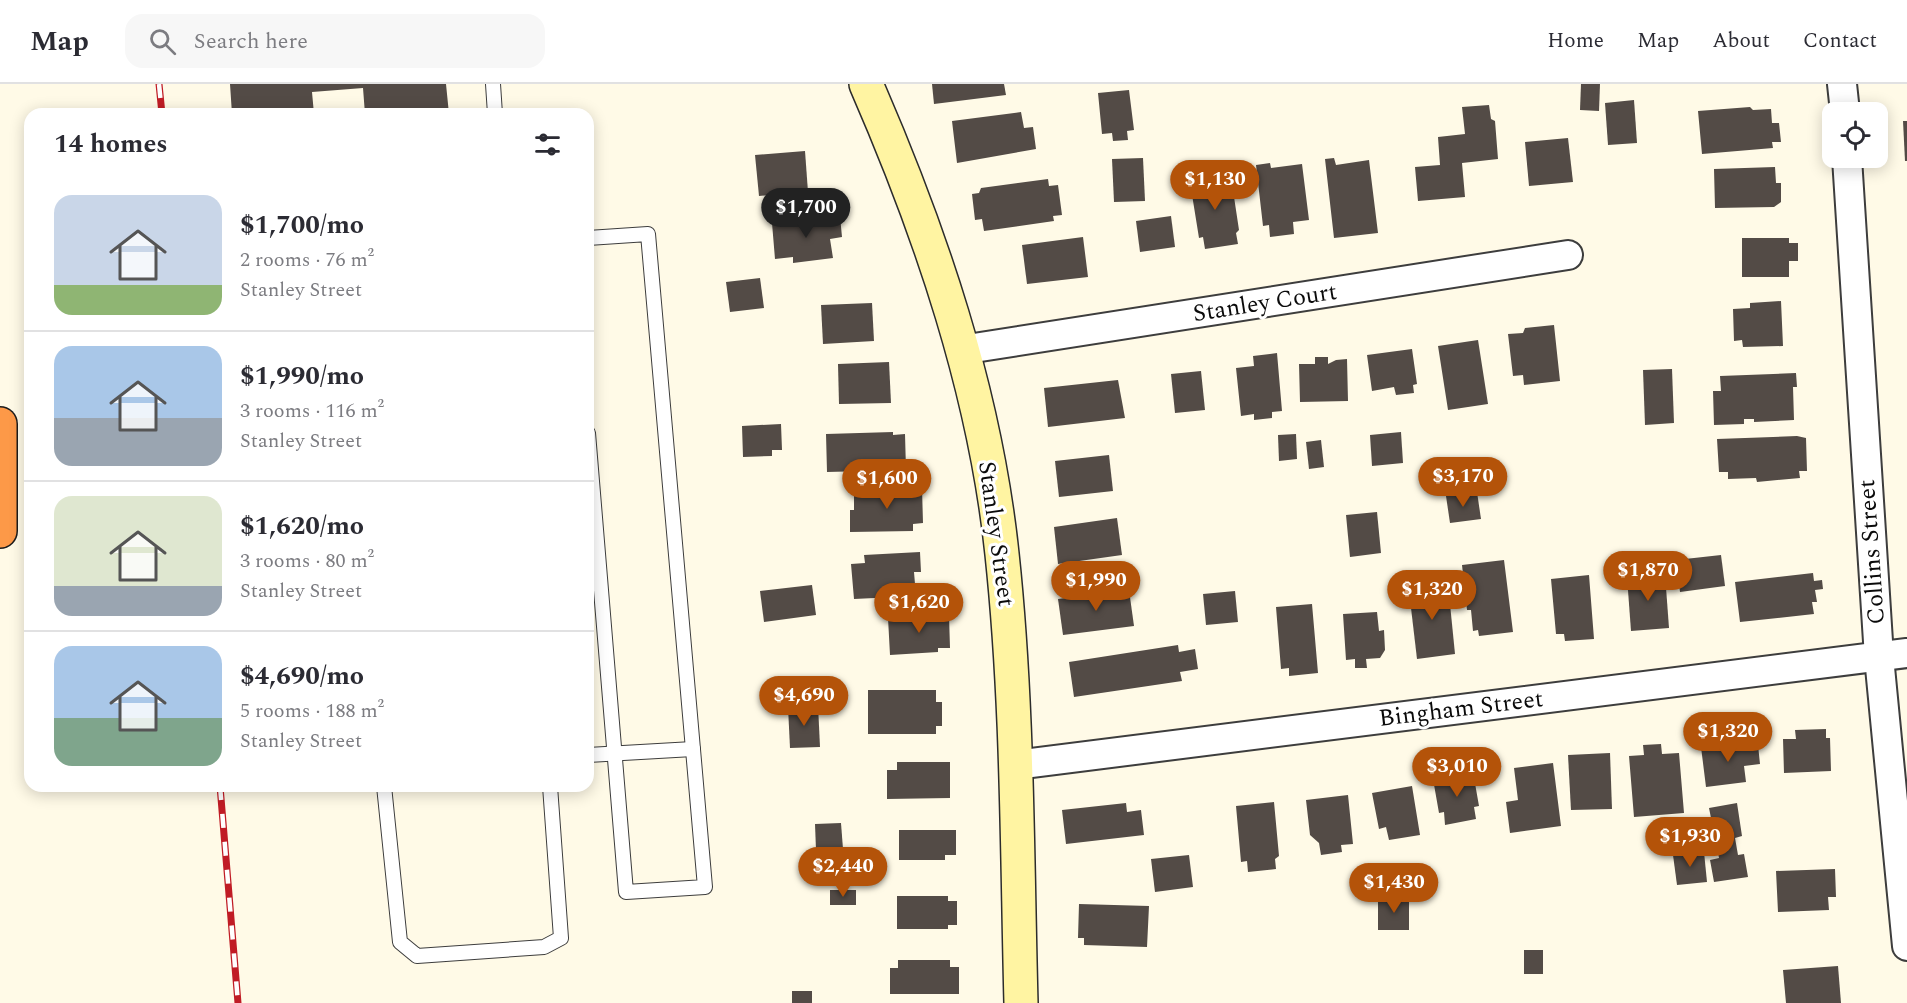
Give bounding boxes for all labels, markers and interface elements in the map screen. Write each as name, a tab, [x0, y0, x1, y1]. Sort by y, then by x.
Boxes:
search box	[125, 14, 545, 68]
text: Map	[30, 20, 89, 63]
icon: search	[146, 25, 179, 58]
text: Search here	[194, 25, 308, 58]
text: Home	[1547, 25, 1604, 57]
text: Map	[1637, 25, 1679, 57]
text: About	[1712, 25, 1770, 57]
text: Contact	[1803, 25, 1877, 57]
map controls	[1822, 102, 1888, 168]
button: locate	[1822, 102, 1888, 168]
text: 14 homes	[54, 124, 168, 164]
icon: filters	[531, 128, 564, 161]
pin: $1,130	[1166, 160, 1264, 211]
text: $1,130	[1184, 164, 1246, 194]
pin: $1,700	[757, 188, 855, 239]
text: $1,700	[775, 192, 837, 222]
text: $1,700/mo	[240, 205, 364, 245]
icon: home	[102, 219, 174, 291]
text: 2 rooms · 76 m²	[240, 245, 374, 275]
street label: Stanley Court	[1190, 274, 1340, 332]
text: Stanley Street	[240, 275, 362, 305]
text: $1,990/mo	[240, 356, 364, 396]
icon: home	[102, 370, 174, 442]
text: 3 rooms · 116 m²	[240, 396, 384, 426]
text: Stanley Street	[240, 426, 362, 456]
pin: $3,170	[1414, 457, 1512, 508]
pin: $1,600	[838, 459, 936, 510]
street label: Stanley Street	[968, 459, 1024, 609]
text: $3,170	[1432, 461, 1494, 491]
text: $1,600	[856, 463, 918, 493]
street label: Collins Street	[1849, 478, 1895, 626]
text: $1,620/mo	[240, 506, 364, 546]
icon: home	[102, 520, 174, 592]
text: 3 rooms · 80 m²	[240, 546, 374, 576]
pin: $1,870	[1599, 551, 1697, 602]
text: $1,870	[1617, 555, 1679, 585]
pin: $1,990	[1047, 561, 1145, 612]
text: $1,990	[1065, 565, 1127, 595]
pin: $1,320	[1383, 570, 1481, 621]
text: $1,320	[1401, 574, 1463, 604]
text: Stanley Street	[240, 576, 362, 606]
pin: $1,620	[870, 583, 968, 634]
text: $1,620	[888, 587, 950, 617]
text: $4,690/mo	[240, 656, 364, 696]
icon: home	[102, 670, 174, 742]
pin: $4,690	[755, 676, 853, 727]
text: $4,690	[773, 680, 835, 710]
street label: Bingham Street	[1377, 681, 1545, 737]
text: 5 rooms · 188 m²	[240, 696, 384, 726]
pin: $1,320	[1679, 712, 1777, 763]
text: $1,320	[1697, 716, 1759, 746]
text: Stanley Street	[240, 726, 362, 756]
pin: $3,010	[1408, 747, 1506, 798]
text: $3,010	[1426, 751, 1488, 781]
pin: $1,930	[1641, 817, 1739, 868]
text: $1,930	[1659, 821, 1721, 851]
pin: $2,440	[794, 847, 892, 898]
text: $2,440	[812, 851, 874, 881]
pin: $1,430	[1345, 863, 1443, 914]
text: $1,430	[1363, 867, 1425, 897]

